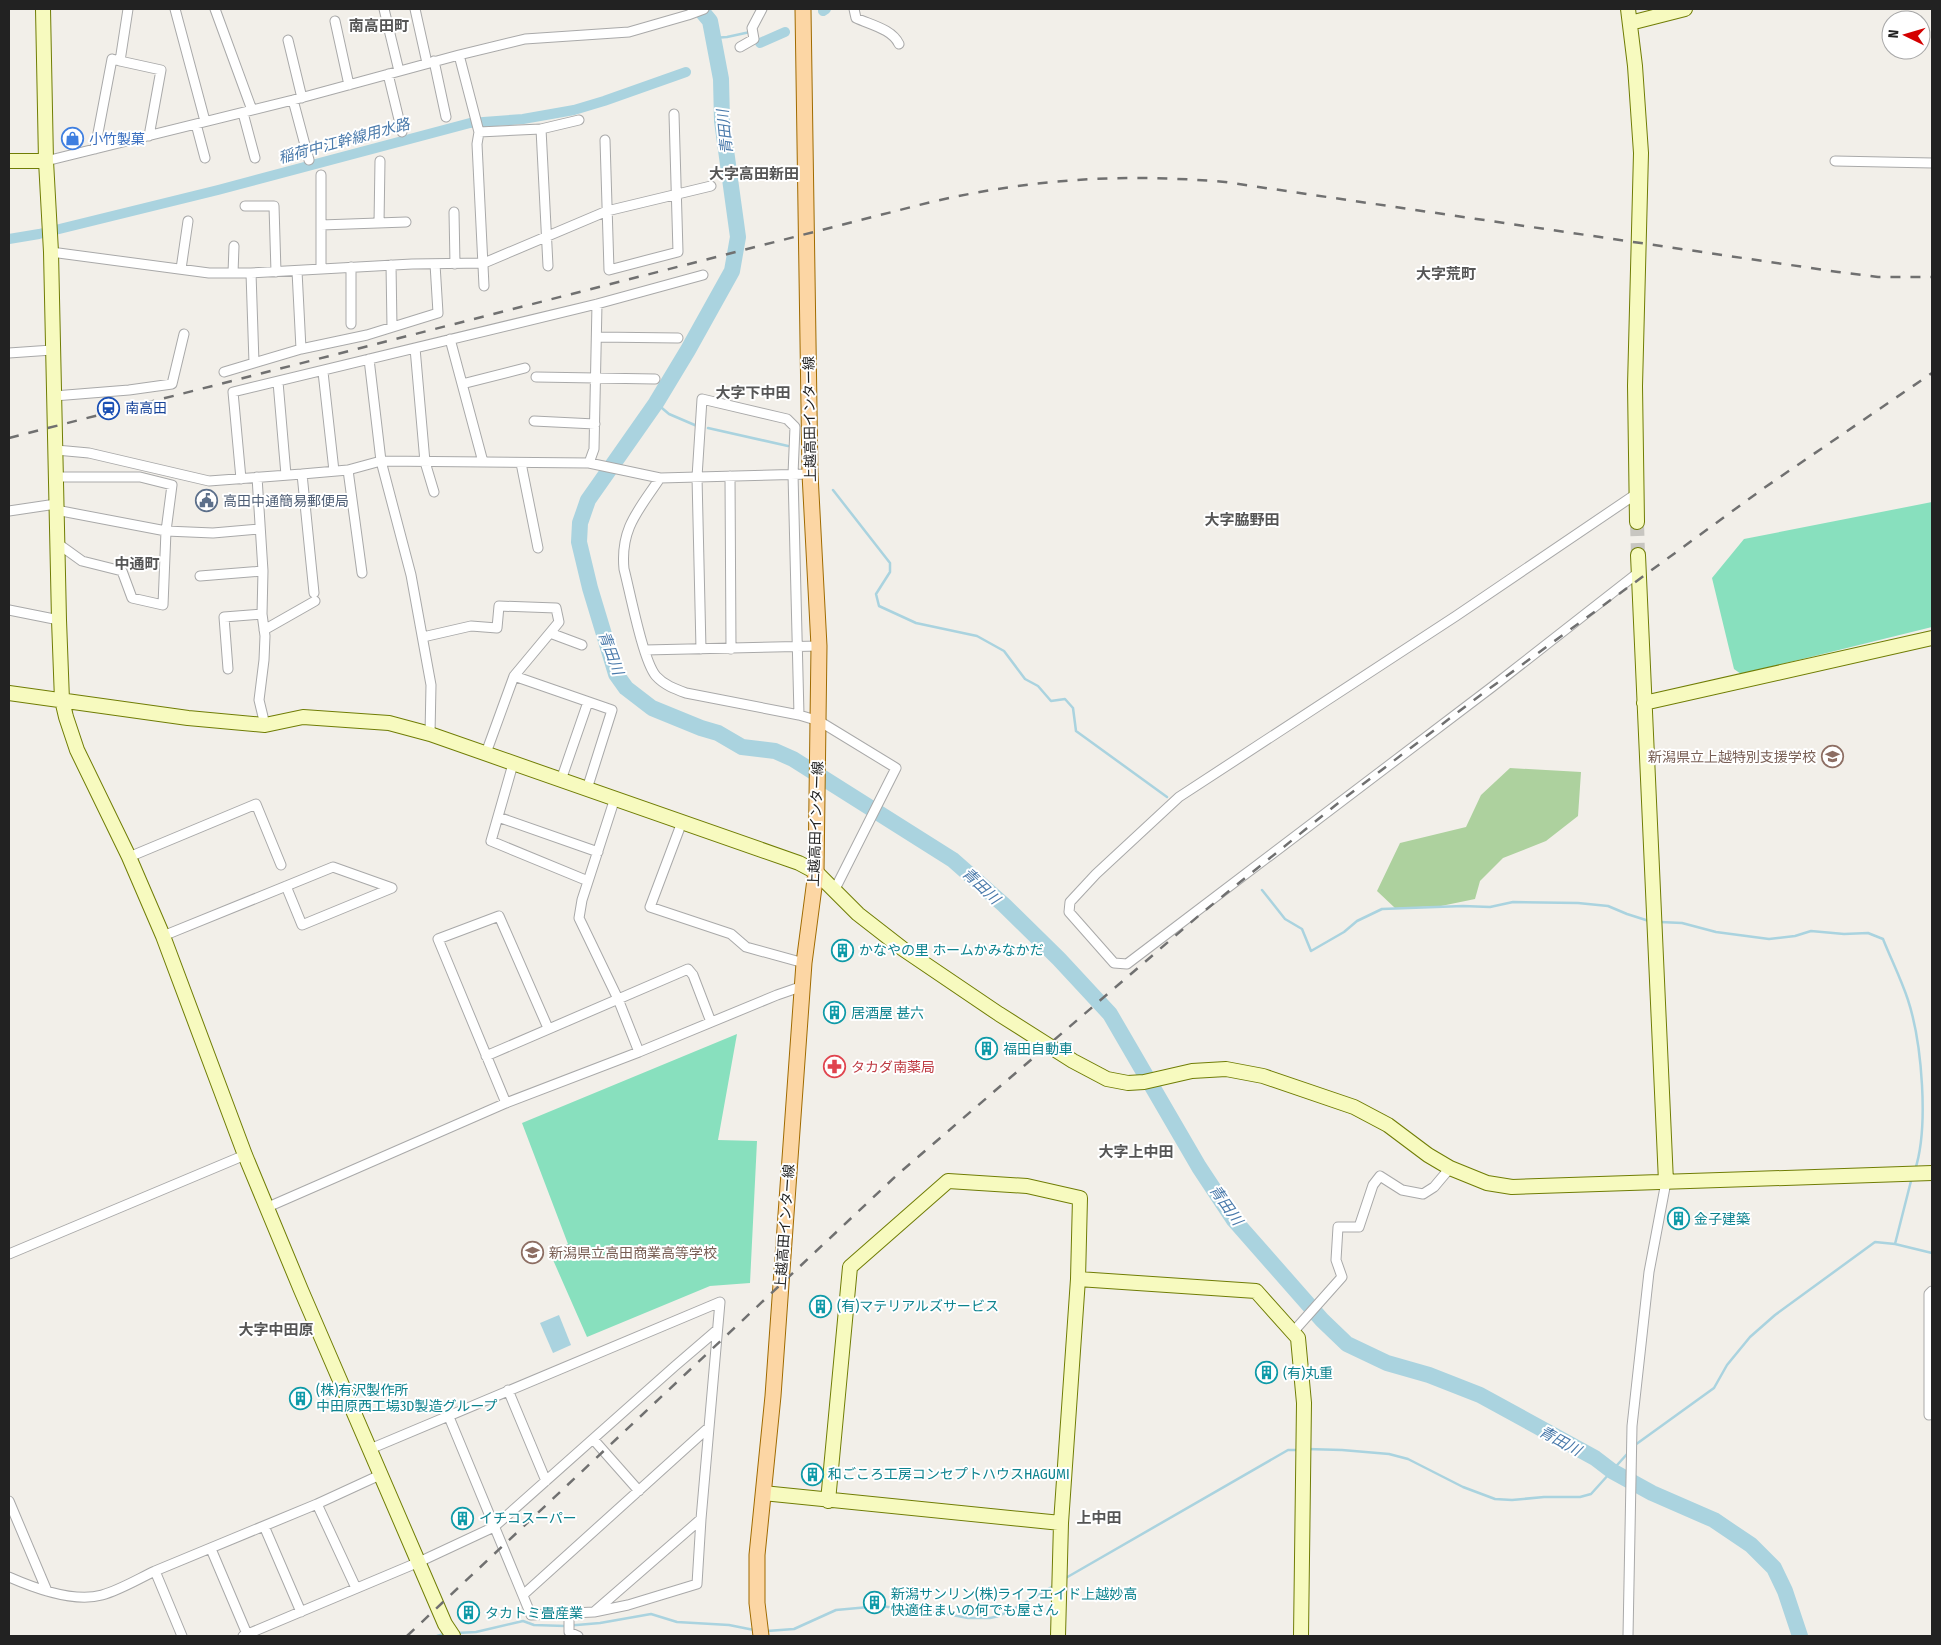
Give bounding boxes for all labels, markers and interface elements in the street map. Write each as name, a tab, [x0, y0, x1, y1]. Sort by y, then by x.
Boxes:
north arrow	[1881, 10, 1931, 60]
district label: 南高田町	[349, 17, 409, 35]
text: N	[1885, 29, 1902, 39]
water label: 青田川	[713, 107, 736, 155]
water label: 稲荷中江幹線用水路	[276, 114, 413, 167]
shop icon: 小竹製菓	[61, 127, 85, 151]
place label: 小竹製菓	[89, 131, 145, 148]
district label: 大字高田新田	[709, 165, 799, 183]
district label: 大字荒町	[1416, 265, 1476, 283]
street label: 上越高田インター線	[800, 356, 820, 482]
district label: 大字下中田	[715, 384, 791, 402]
station icon: 南高田	[97, 396, 121, 420]
place label: 南高田	[125, 400, 167, 417]
public building icon: 高田中通簡易郵便局	[195, 489, 219, 513]
place label: 高田中通簡易郵便局	[223, 493, 349, 510]
district label: 大字脇野田	[1204, 511, 1280, 529]
district label: 中通町	[114, 555, 160, 573]
water label: 青田川	[595, 629, 628, 679]
school or university icon: 新潟県立上越特別支援学校	[1820, 745, 1844, 769]
place label: 新潟県立上越特別支援学校	[1648, 749, 1816, 766]
street label: 上越高田インター線	[805, 761, 827, 887]
water label: 青田川	[958, 864, 1005, 909]
building icon: かなやの里 ホームかみなかだ	[831, 938, 855, 962]
place label: かなやの里 ホームかみなかだ	[859, 942, 1044, 959]
building icon: 居酒屋 甚六	[823, 1001, 847, 1025]
place label: 居酒屋 甚六	[851, 1005, 924, 1022]
building icon: 福田自動車	[975, 1037, 999, 1061]
place label: 福田自動車	[1003, 1041, 1073, 1058]
pharmacy icon: タカダ南薬局	[823, 1055, 847, 1079]
place label: タカダ南薬局	[851, 1059, 935, 1076]
district label: 大字上中田	[1098, 1143, 1174, 1161]
street label: 上越高田インター線	[772, 1164, 798, 1290]
water label: 青田川	[1206, 1181, 1247, 1230]
building icon: 金子建築	[1666, 1207, 1690, 1231]
place label: 金子建築	[1694, 1211, 1750, 1228]
school or university icon: 新潟県立高田商業高等学校	[521, 1241, 545, 1265]
place label: 新潟県立高田商業高等学校	[549, 1245, 717, 1262]
building icon: (有)マテリアルズサービス	[809, 1294, 833, 1318]
place label: (有)マテリアルズサービス	[837, 1298, 999, 1315]
district label: 大字中田原	[238, 1321, 314, 1339]
building icon: (有)丸重	[1255, 1361, 1279, 1385]
place label: (有)丸重	[1283, 1365, 1333, 1382]
place label: (株)有沢製作所 中田原西工場3D製造グループ	[316, 1382, 498, 1415]
building icon: (株)有沢製作所 中田原西工場3D製造グループ	[288, 1386, 312, 1410]
water label: 青田川	[1536, 1422, 1586, 1461]
building icon: 和ごころ工房コンセプトハウスHAGUMI	[800, 1462, 824, 1486]
place label: 和ごころ工房コンセプトハウスHAGUMI	[828, 1466, 1070, 1483]
building icon: イチコスーパー	[451, 1506, 475, 1530]
district label: 上中田	[1076, 1509, 1122, 1527]
place label: イチコスーパー	[479, 1510, 577, 1527]
place label: 新潟サンリン(株)ライフエイド上越妙高 快適住まいの何でも屋さん	[891, 1586, 1137, 1619]
building icon: 新潟サンリン(株)ライフエイド上越妙高 快適住まいの何でも屋さん	[863, 1590, 887, 1614]
building icon: タカトミ畳産業	[457, 1601, 481, 1625]
place label: タカトミ畳産業	[485, 1605, 583, 1622]

